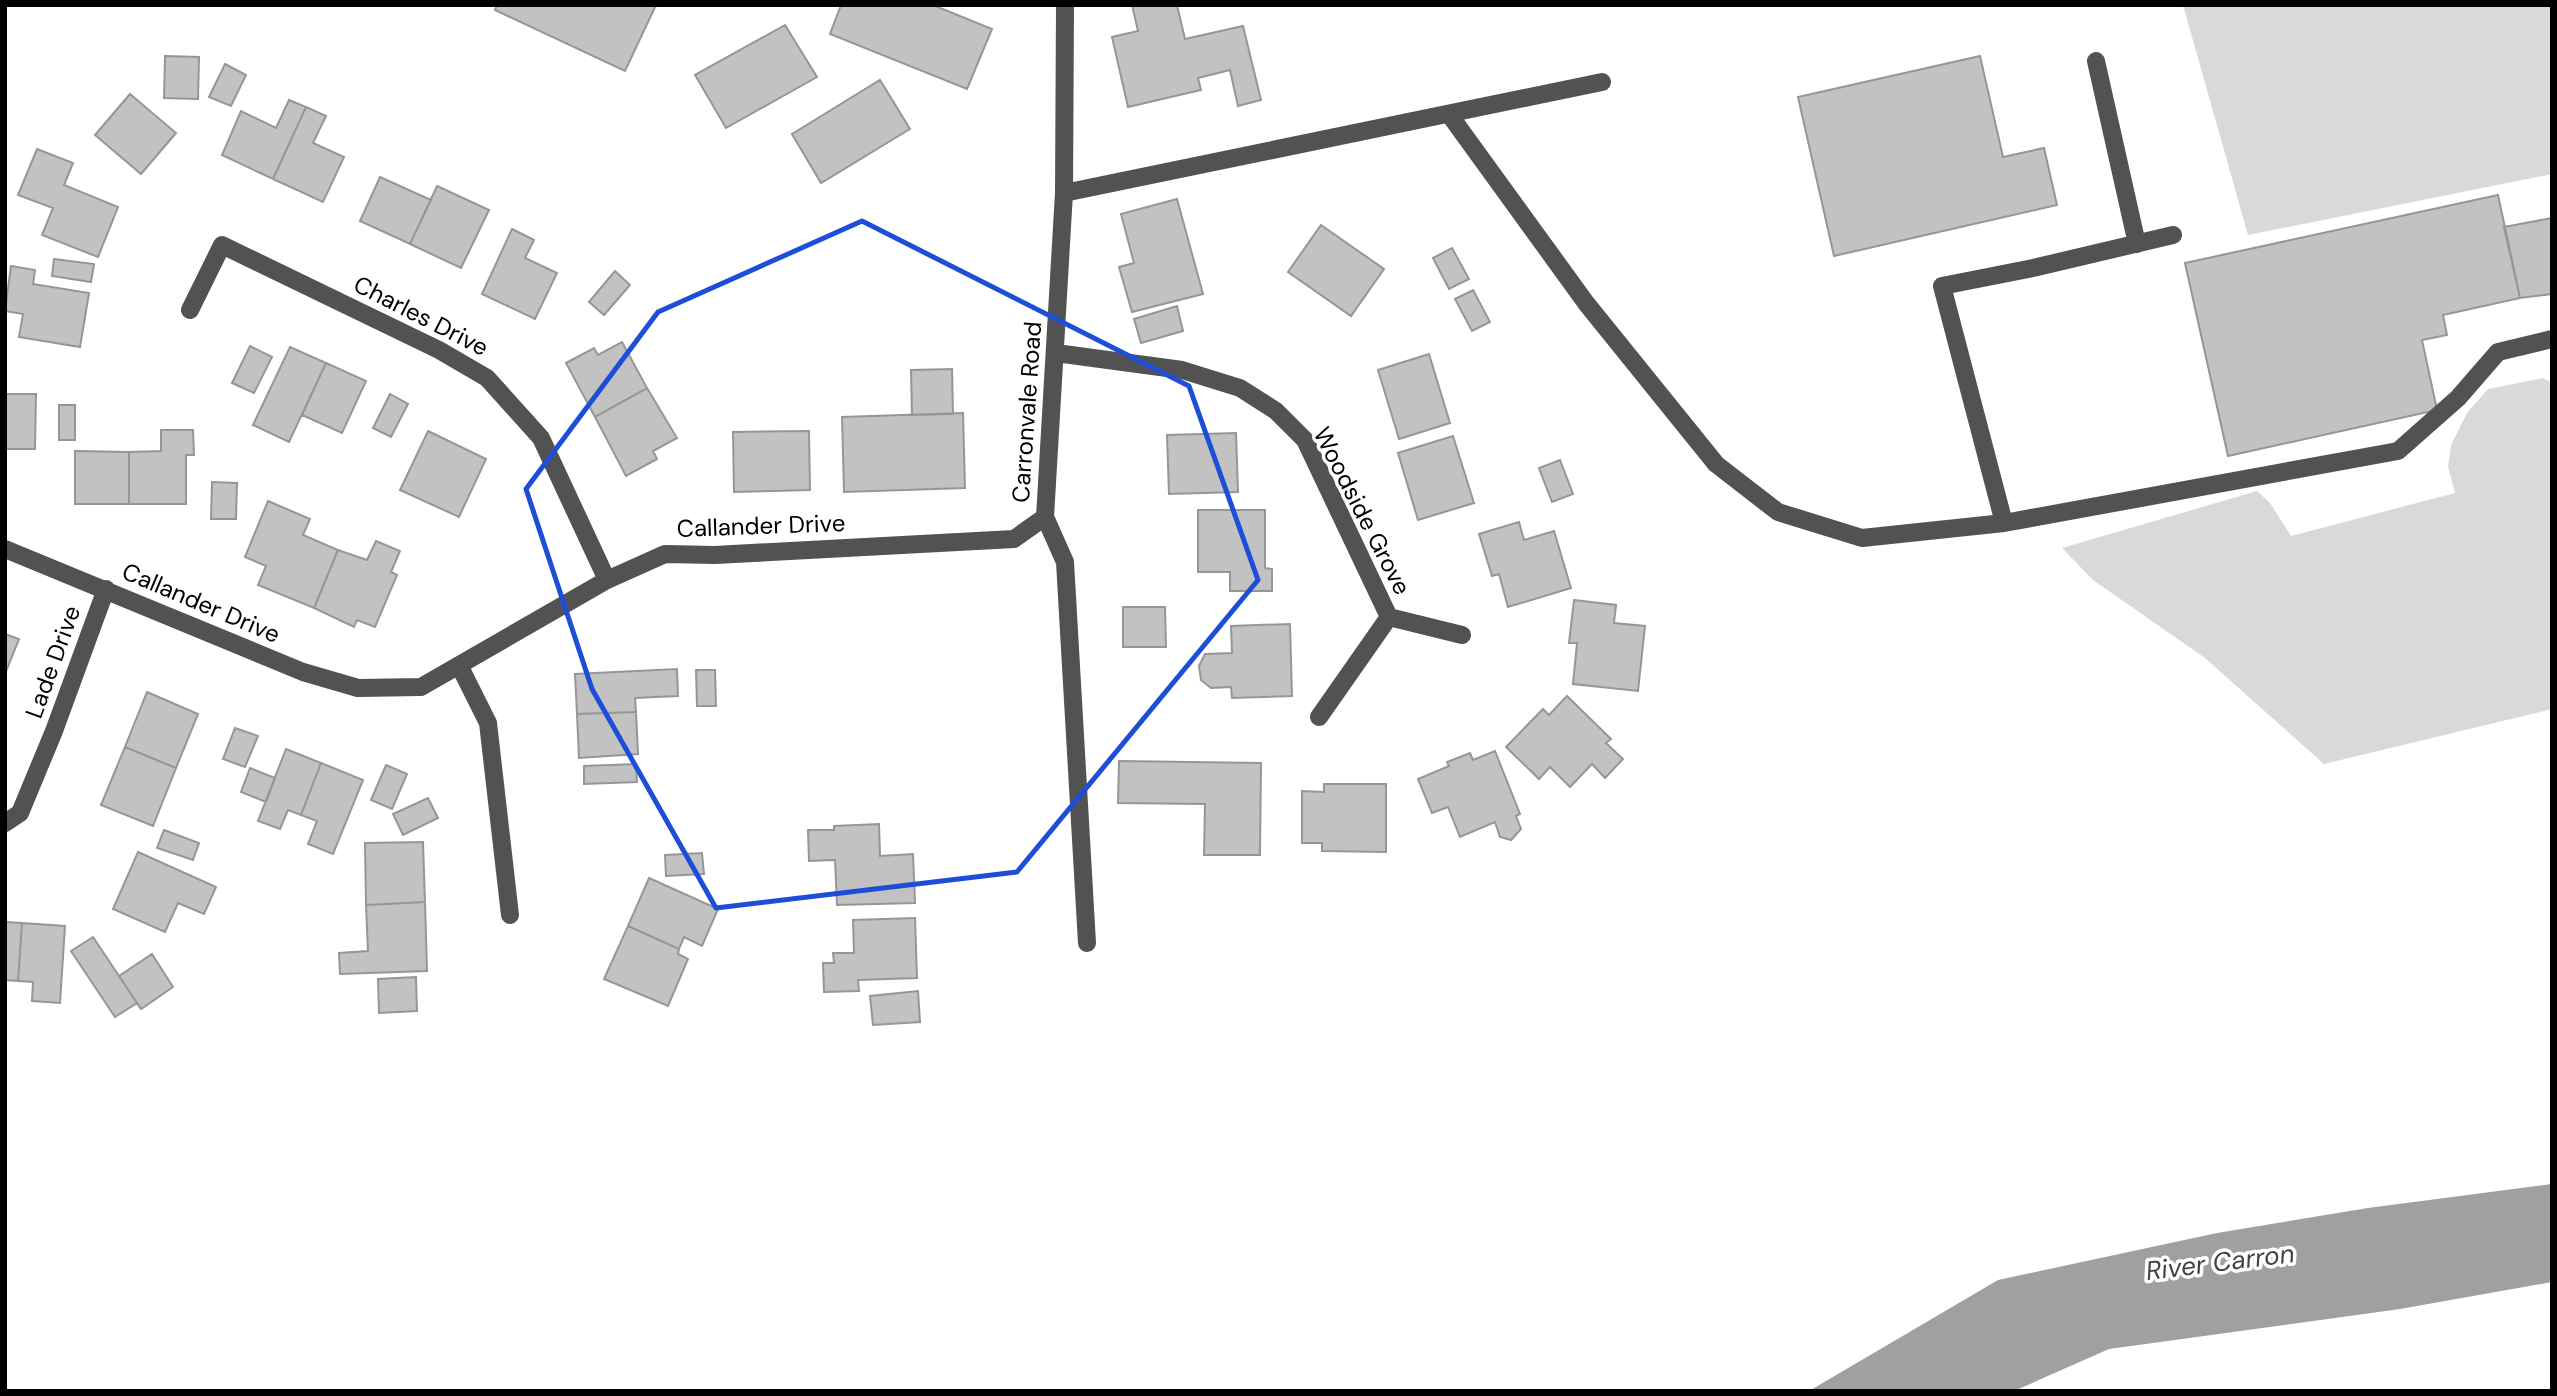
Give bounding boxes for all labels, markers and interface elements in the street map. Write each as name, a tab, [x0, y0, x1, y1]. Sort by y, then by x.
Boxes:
street label: Charles Drive	[349, 268, 494, 363]
street label: Carronvale Road	[1005, 320, 1048, 504]
street label: Woodside Grove	[1307, 422, 1418, 600]
street label: Callander Drive	[676, 507, 846, 544]
street label: Callander Drive	[118, 555, 285, 650]
street label: Lade Drive	[18, 601, 87, 722]
water label: River Carron	[2144, 1236, 2296, 1288]

